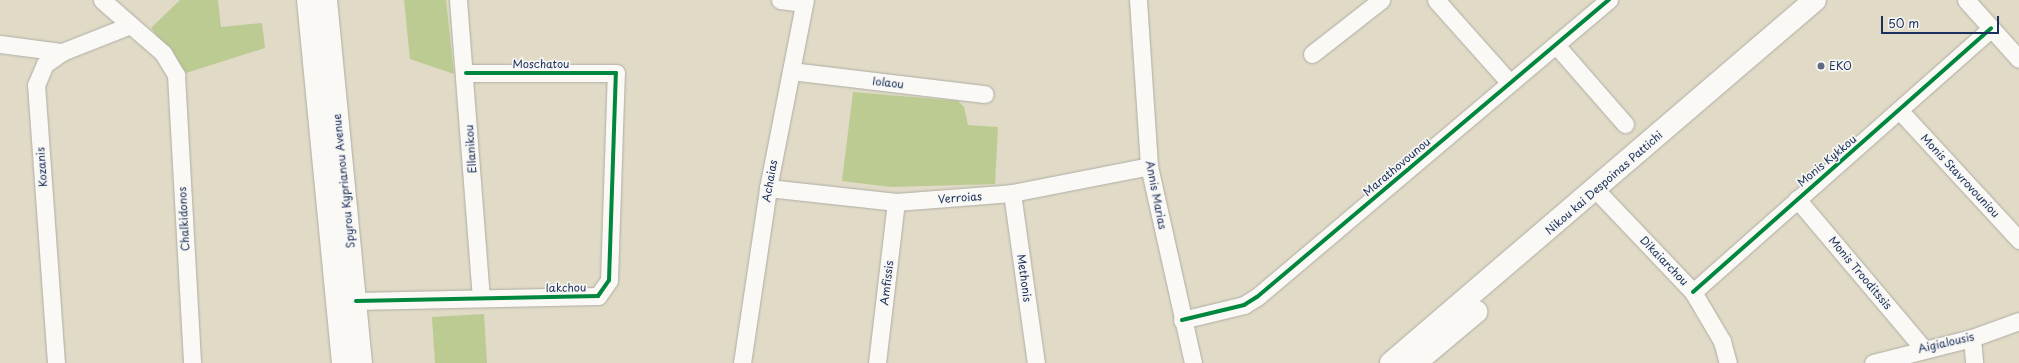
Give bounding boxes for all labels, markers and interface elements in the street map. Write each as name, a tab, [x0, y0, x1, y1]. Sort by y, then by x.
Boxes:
scale bar	[1883, 8, 2001, 34]
text: 50 m	[1888, 14, 1919, 32]
street label: Moschatou	[512, 57, 570, 71]
place label: EKO	[1829, 59, 1852, 73]
marker: EKO	[1816, 61, 1826, 71]
street label: Iolaou	[871, 75, 905, 91]
street label: Spyrou Kyprianou Avenue	[330, 113, 358, 249]
street label: Ellanikou	[463, 124, 479, 174]
street label: Nikou kai Despoinas Pattichi	[1542, 128, 1666, 238]
street label: Monis Stavrovouniou	[1918, 132, 2002, 220]
street label: Monis Kykkou	[1795, 133, 1859, 189]
street label: Marathovounou	[1361, 135, 1433, 199]
street label: Kozanis	[34, 147, 50, 187]
street label: Achaias	[760, 159, 780, 203]
street label: Annis Marias	[1143, 160, 1169, 230]
street label: Chalkidonos	[176, 186, 192, 252]
street label: Verroias	[938, 190, 982, 206]
street label: Dikaiarchou	[1637, 234, 1691, 288]
street label: Monis Trooditssis	[1826, 234, 1894, 312]
street label: Methonis	[1014, 253, 1034, 303]
street label: Amfissis	[878, 260, 896, 306]
street label: Iakchou	[545, 281, 587, 295]
street label: Aigialousis	[1917, 330, 1975, 356]

